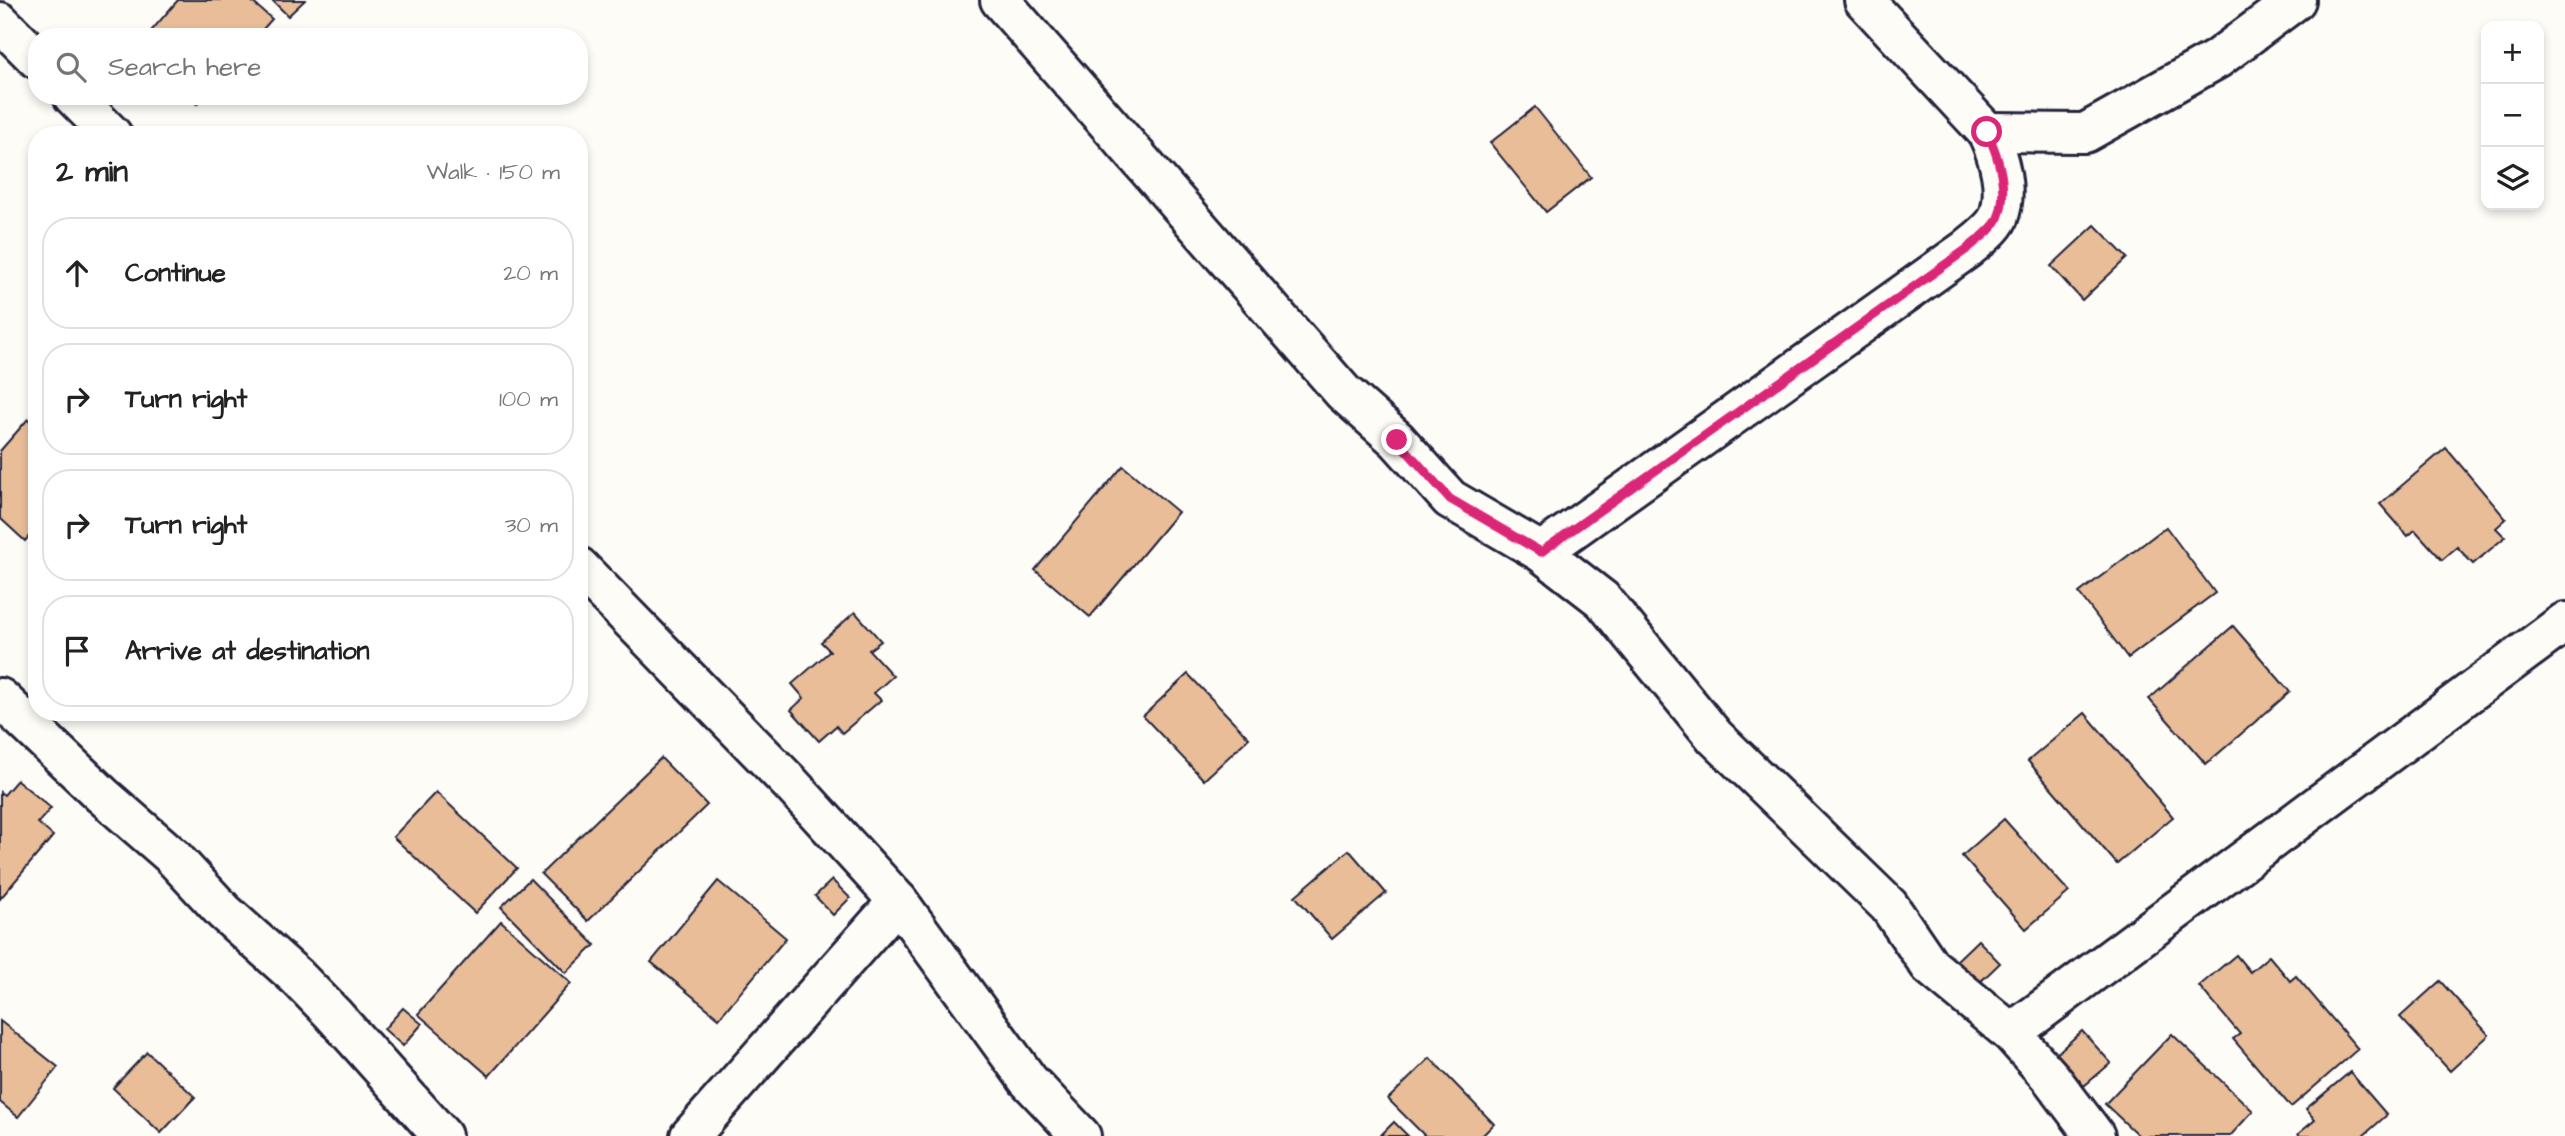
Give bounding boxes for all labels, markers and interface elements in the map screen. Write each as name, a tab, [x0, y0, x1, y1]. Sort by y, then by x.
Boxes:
map controls	[2481, 21, 2544, 210]
button: +	[2481, 21, 2544, 84]
search box	[28, 28, 588, 105]
icon: search	[52, 48, 90, 86]
text: Search here	[108, 49, 261, 85]
button: −	[2481, 84, 2544, 147]
route start	[1971, 116, 2002, 147]
button: layers	[2481, 147, 2544, 210]
text: 2 min	[56, 151, 128, 193]
text: Walk · 150 m	[426, 156, 560, 188]
icon: ahead	[58, 254, 96, 292]
text: Continue	[125, 255, 226, 291]
text: 20 m	[503, 257, 558, 289]
icon: right	[58, 380, 96, 418]
text: Turn right	[125, 381, 247, 417]
text: 100 m	[499, 383, 558, 415]
route end	[1381, 424, 1412, 455]
icon: right	[58, 506, 96, 544]
text: Turn right	[125, 507, 247, 543]
text: 30 m	[505, 509, 558, 541]
icon: arrive	[58, 632, 96, 670]
text: Arrive at destination	[125, 633, 370, 669]

